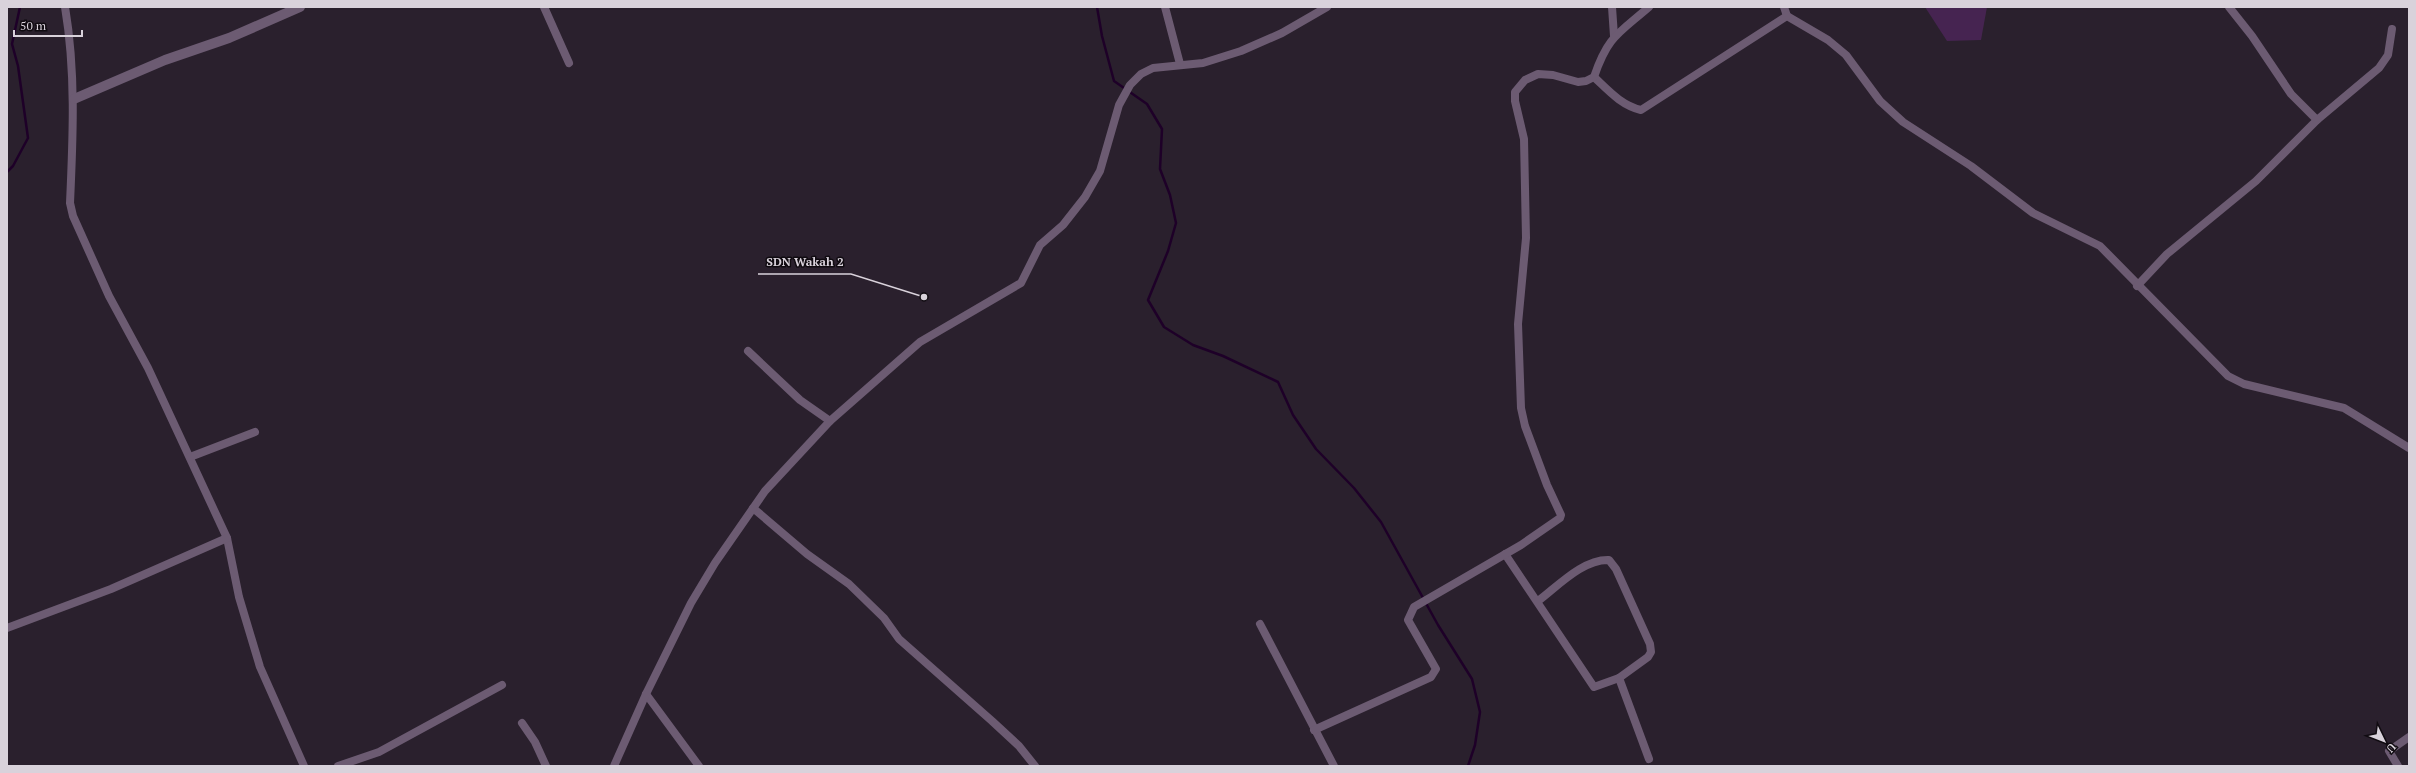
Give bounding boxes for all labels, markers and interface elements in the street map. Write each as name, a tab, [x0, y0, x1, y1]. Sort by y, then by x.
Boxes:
scale bar	[14, 12, 82, 38]
text: 50 m	[20, 18, 47, 33]
callout: SDN Wakah 2	[758, 250, 851, 274]
text: SDN Wakah 2	[766, 254, 844, 269]
north arrow	[2364, 721, 2404, 761]
text: U	[2383, 740, 2399, 756]

